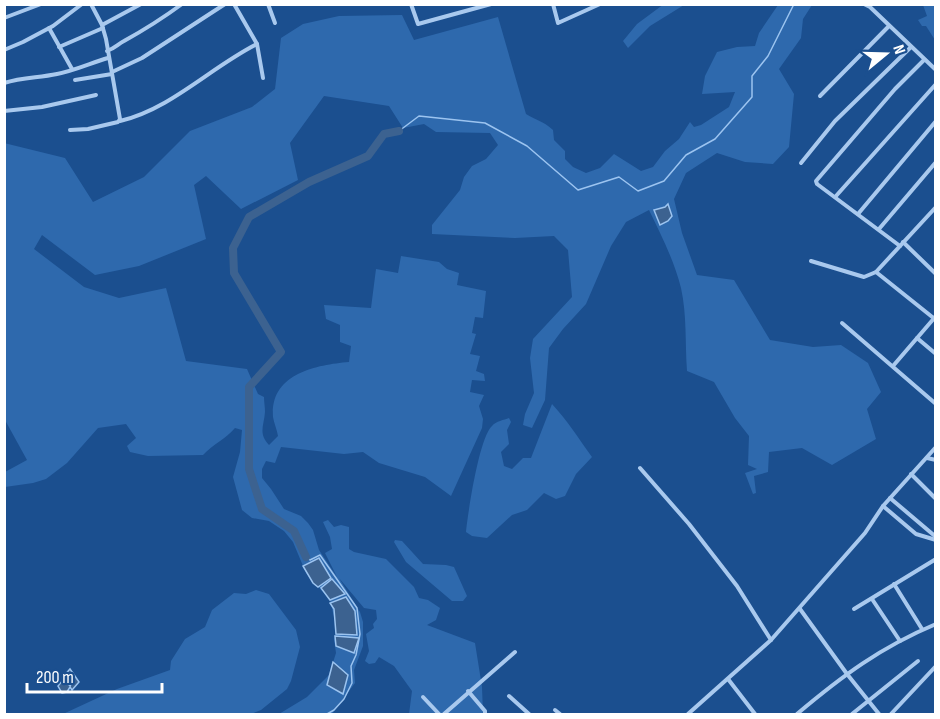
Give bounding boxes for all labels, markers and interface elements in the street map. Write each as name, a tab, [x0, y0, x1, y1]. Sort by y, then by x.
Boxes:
north arrow	[856, 24, 916, 84]
text: N	[888, 42, 909, 57]
scale bar	[27, 656, 162, 694]
text: 200 m	[36, 667, 74, 688]

